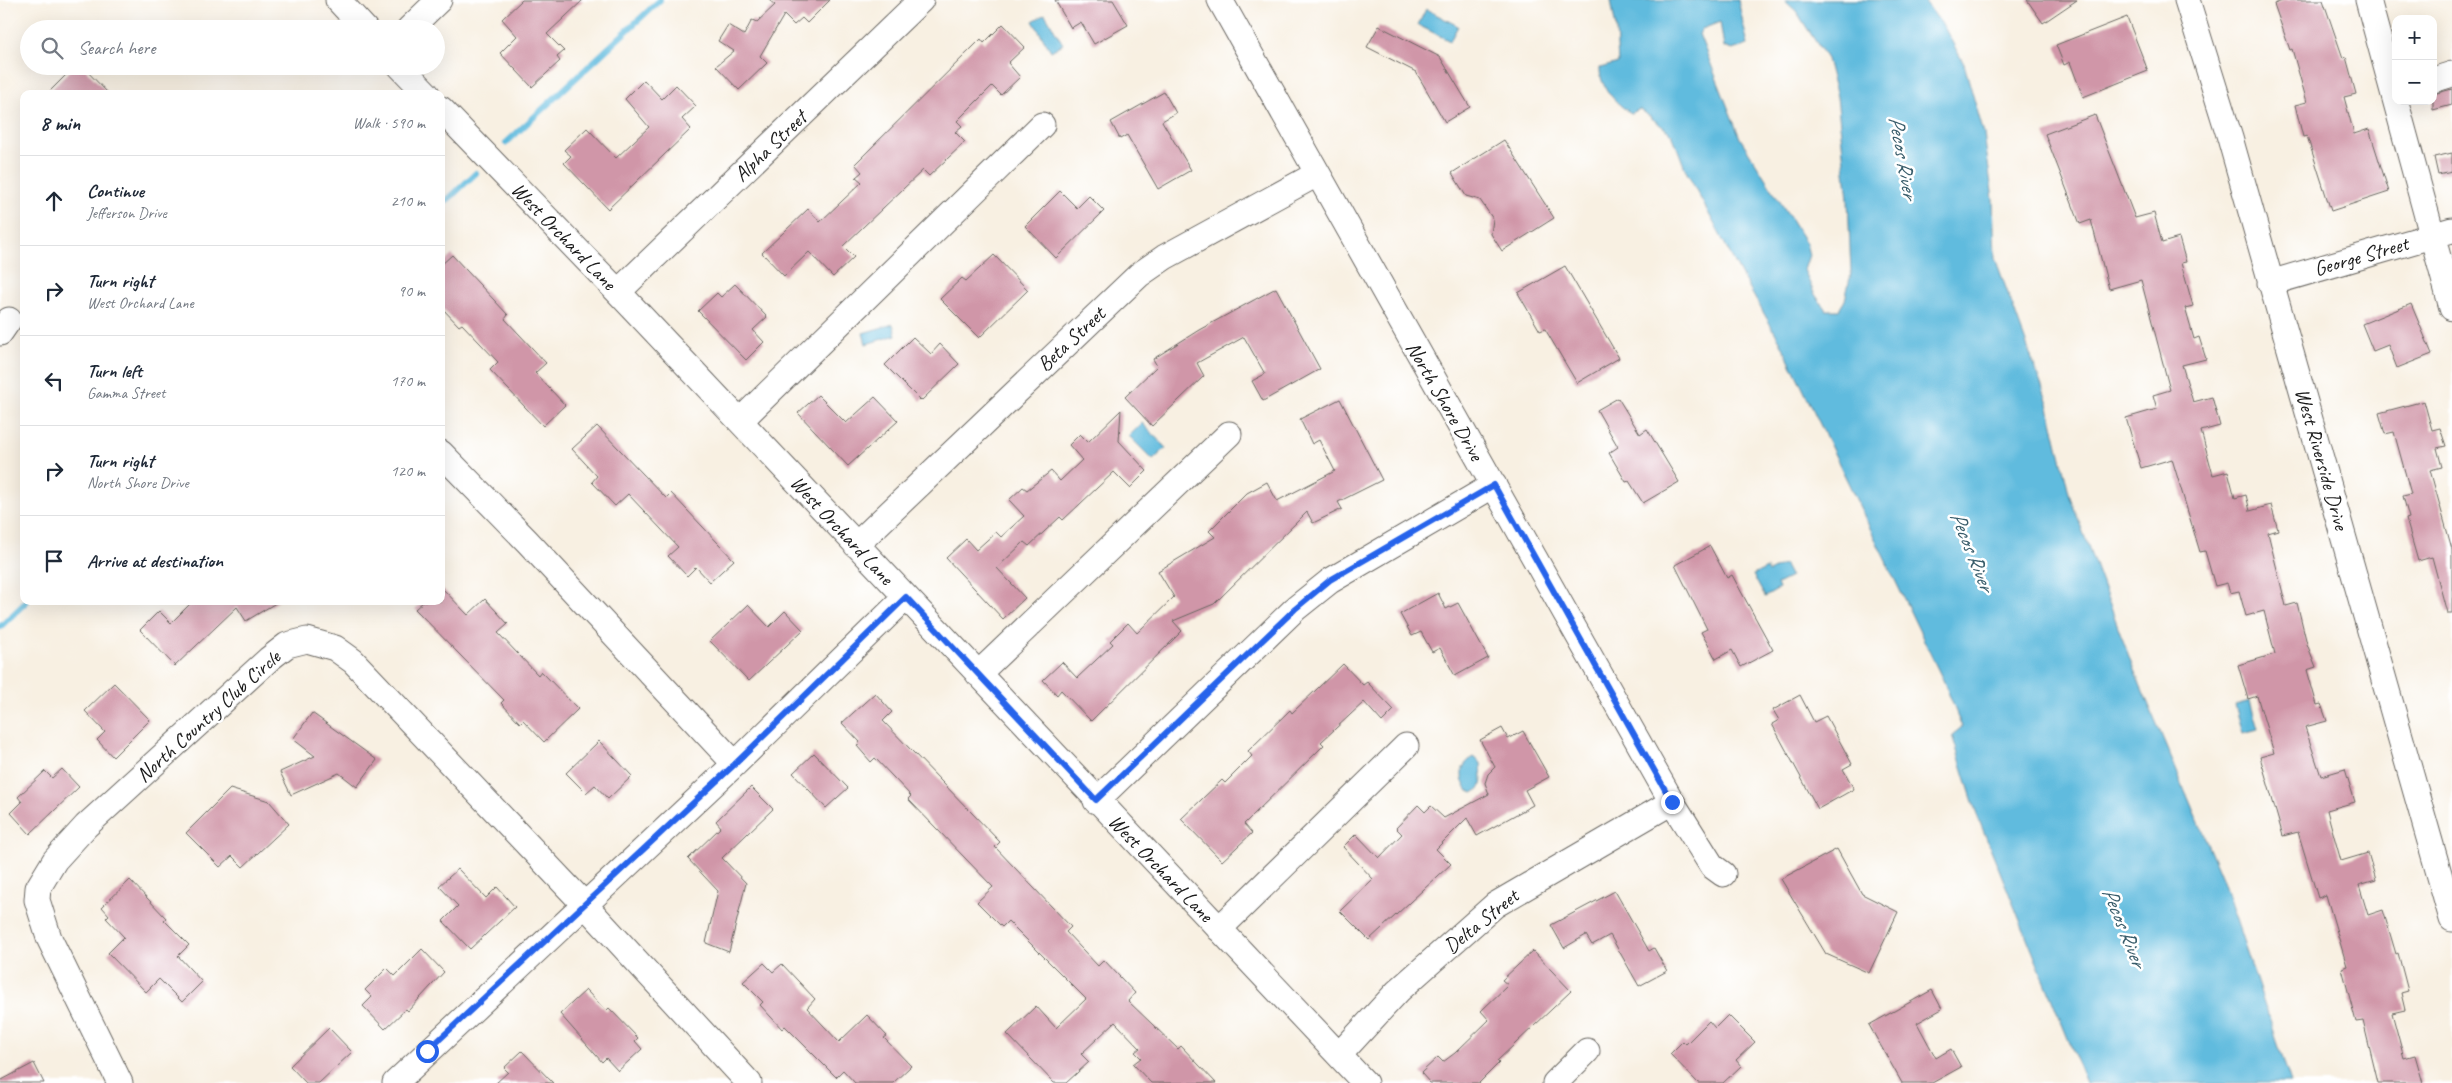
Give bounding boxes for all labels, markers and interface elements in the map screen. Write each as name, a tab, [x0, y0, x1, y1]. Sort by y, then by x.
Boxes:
map controls	[2392, 15, 2437, 105]
button: +	[2392, 15, 2437, 60]
search box	[20, 20, 445, 75]
icon: search	[38, 34, 66, 62]
text: Search here	[78, 36, 155, 60]
button: −	[2392, 60, 2437, 105]
street label: Alpha Street	[728, 103, 814, 187]
text: 8 min	[40, 110, 80, 136]
text: Walk · 590 m	[353, 113, 425, 133]
water label: Pecos River	[1882, 114, 1925, 204]
street label: West Orchard Lane	[506, 177, 623, 296]
text: Continue	[87, 179, 144, 203]
icon: ahead	[40, 187, 68, 215]
text: 210 m	[391, 191, 425, 211]
text: Jefferson Drive	[87, 203, 167, 223]
street label: George Street	[2311, 230, 2413, 282]
text: Turn right	[87, 269, 154, 293]
icon: right	[40, 277, 68, 305]
text: 90 m	[398, 281, 425, 301]
text: West Orchard Lane	[87, 293, 194, 313]
street label: Beta Street	[1032, 300, 1112, 377]
street label: North Shore Drive	[1400, 337, 1491, 467]
text: Turn left	[87, 359, 142, 383]
icon: left	[40, 367, 68, 395]
text: 170 m	[391, 371, 425, 391]
text: Gamma Street	[87, 383, 165, 403]
street label: West Riverside Drive	[2289, 385, 2355, 535]
text: Turn right	[87, 449, 154, 473]
icon: right	[40, 457, 68, 485]
text: 120 m	[391, 461, 425, 481]
street label: West Orchard Lane	[785, 470, 900, 591]
text: North Shore Drive	[87, 473, 189, 493]
water label: Pecos River	[1944, 507, 2002, 598]
icon: arrive	[40, 547, 68, 575]
text: Arrive at destination	[87, 549, 223, 573]
street label: North Country Club Circle	[130, 644, 286, 788]
route end	[1661, 791, 1684, 814]
street label: West Orchard Lane	[1103, 809, 1220, 928]
street label: Delta Street	[1438, 882, 1525, 959]
water label: Pecos River	[2096, 883, 2154, 974]
route start	[416, 1040, 439, 1063]

